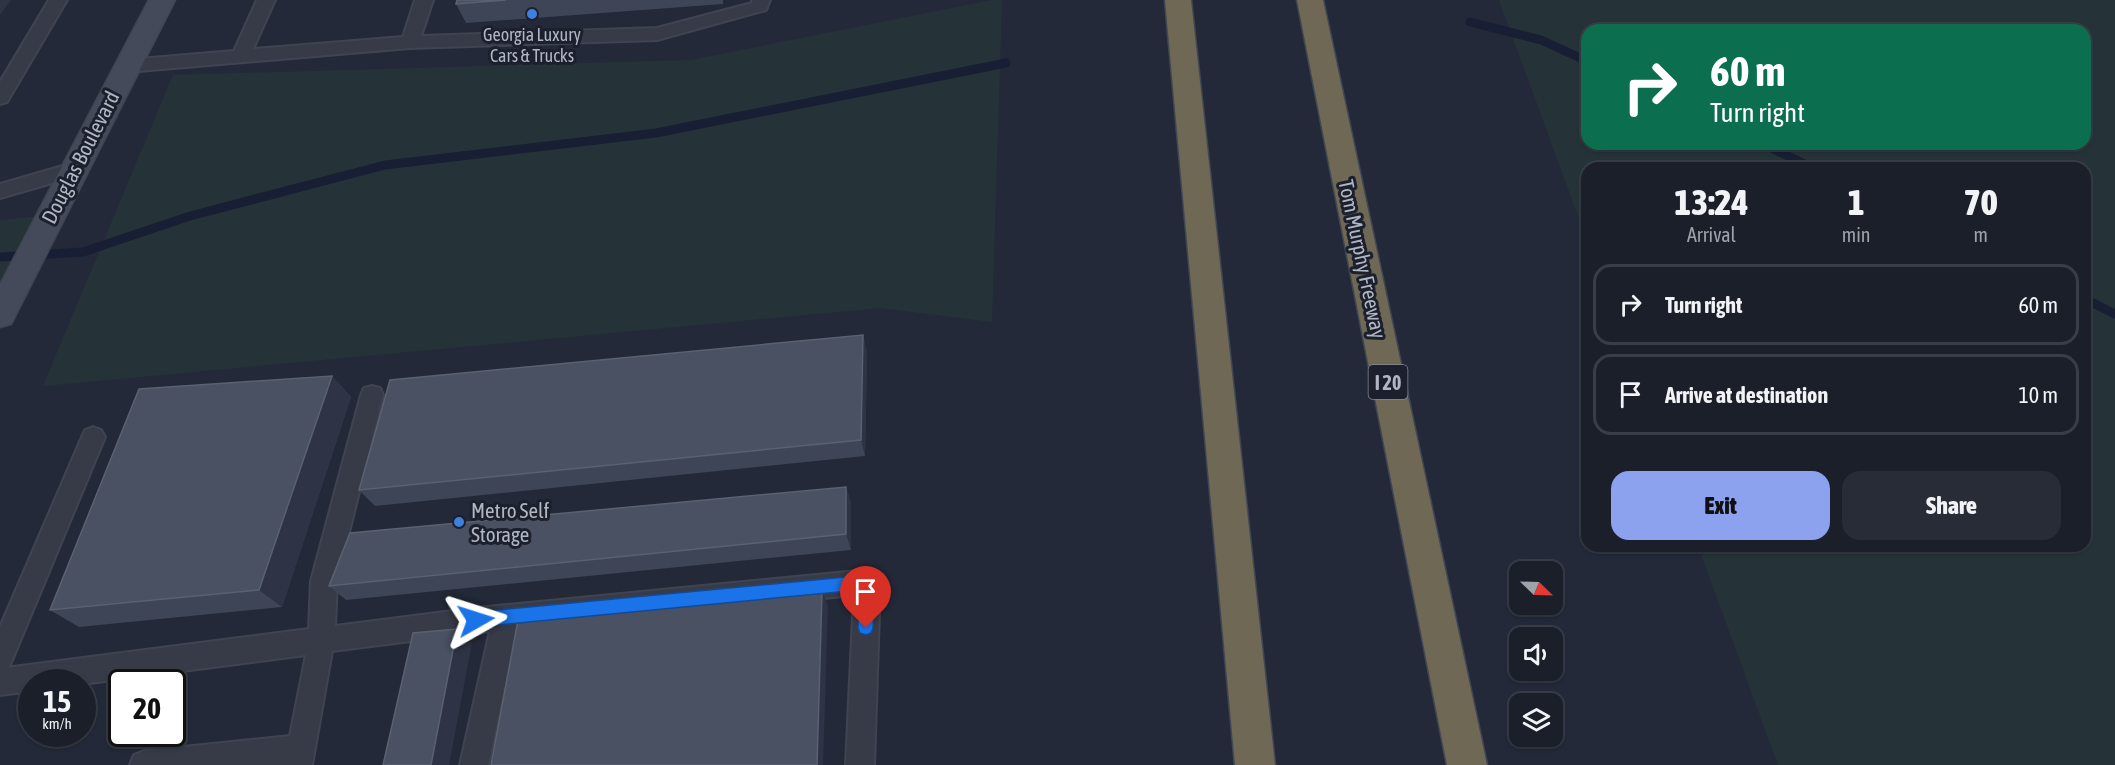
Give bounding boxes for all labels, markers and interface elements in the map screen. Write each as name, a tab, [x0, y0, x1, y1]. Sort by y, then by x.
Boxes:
marker: Georgia Luxury Cars & Trucks	[525, 7, 539, 21]
place label: Georgia Luxury Cars & Trucks	[483, 24, 581, 66]
text: 60 m	[1710, 47, 1785, 95]
icon: right	[1611, 48, 1689, 126]
street label: Douglas Boulevard	[36, 87, 124, 227]
text: Turn right	[1710, 97, 1805, 128]
street label: Tom Murphy Freeway	[1334, 177, 1392, 341]
text: 13:24	[1674, 181, 1748, 223]
text: 1	[1848, 181, 1865, 223]
text: 70	[1964, 181, 1998, 223]
text: Arrival	[1687, 223, 1736, 246]
text: min	[1842, 223, 1870, 246]
text: m	[1974, 223, 1988, 246]
icon: right	[1614, 288, 1647, 321]
text: Turn right	[1665, 292, 1742, 318]
text: 60 m	[2018, 292, 2058, 318]
road number: I 20	[1368, 365, 1408, 399]
icon: arrive	[1614, 378, 1647, 411]
text: Arrive at destination	[1665, 382, 1828, 408]
text: 10 m	[2018, 382, 2058, 408]
button: Exit	[1611, 471, 1830, 540]
button: Share	[1842, 471, 2061, 540]
place label: Metro Self Storage	[471, 498, 550, 546]
marker: Metro Self Storage	[452, 515, 466, 529]
north arrow	[1509, 561, 1563, 615]
map controls	[1509, 561, 1563, 747]
pin	[840, 566, 891, 628]
icon: arrive	[849, 575, 882, 608]
position arrow	[444, 588, 508, 652]
button: sound	[1509, 627, 1563, 681]
speed limit sign: 20	[108, 669, 186, 747]
text: 15	[43, 684, 71, 718]
button: layers	[1509, 693, 1563, 747]
text: km/h	[42, 715, 72, 732]

